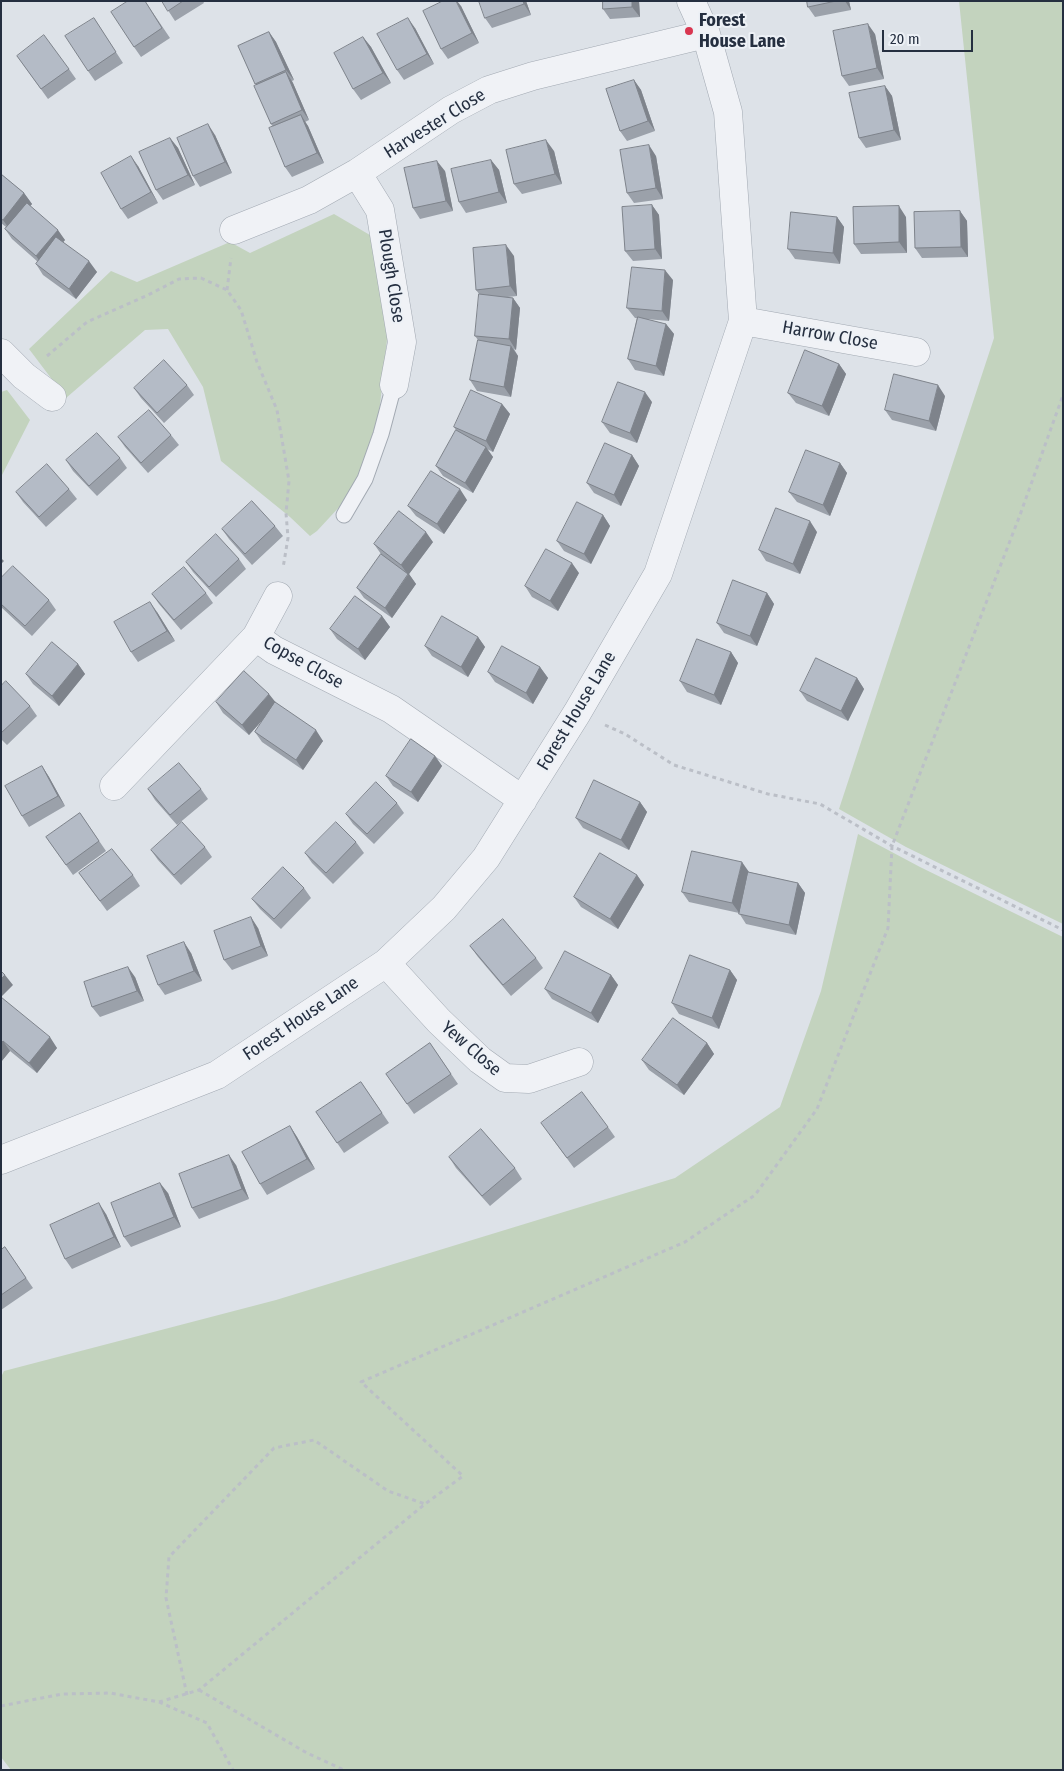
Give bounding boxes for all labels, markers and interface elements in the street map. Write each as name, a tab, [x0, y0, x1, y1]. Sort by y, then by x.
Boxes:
place label: Forest House Lane	[699, 10, 785, 52]
scale bar	[884, 20, 975, 52]
marker: Forest House Lane	[683, 25, 695, 37]
text: 20 m	[890, 30, 920, 48]
street label: Harvester Close	[380, 84, 490, 164]
street label: Plough Close	[373, 228, 409, 324]
street label: Harrow Close	[780, 317, 880, 355]
street label: Copse Close	[259, 632, 347, 694]
street label: Forest House Lane	[533, 648, 621, 774]
street label: Forest House Lane	[239, 972, 363, 1066]
street label: Yew Close	[437, 1017, 505, 1081]

